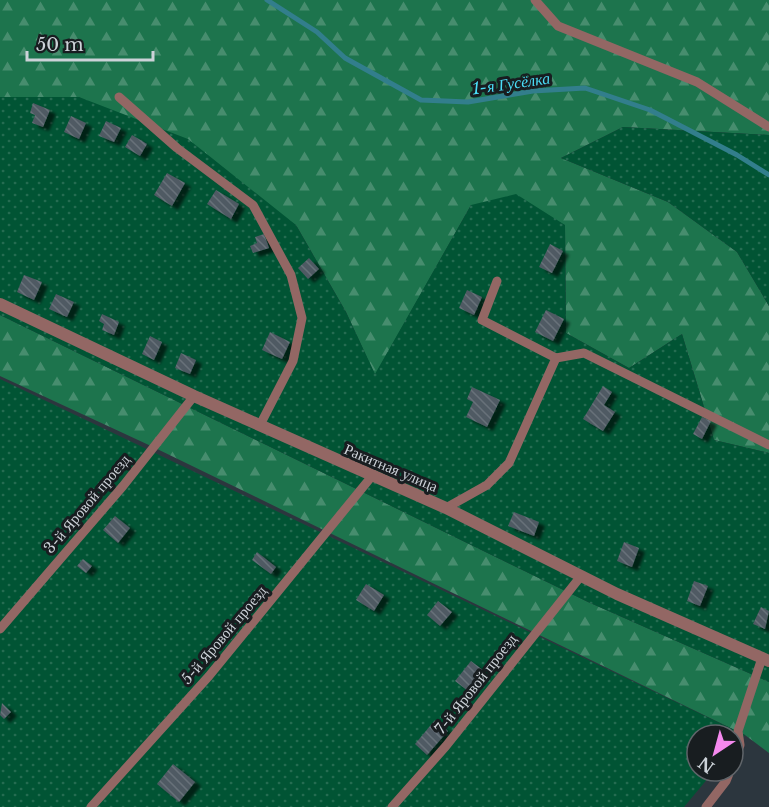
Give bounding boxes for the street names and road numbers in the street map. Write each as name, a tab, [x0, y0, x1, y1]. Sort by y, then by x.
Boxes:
street label: Ракитная улица	[342, 439, 441, 496]
street label: 3-й Яровой проезд	[40, 450, 134, 557]
street label: 5-й Яровой проезд	[177, 581, 271, 688]
street label: 7-й Яровой проезд	[431, 630, 521, 737]

